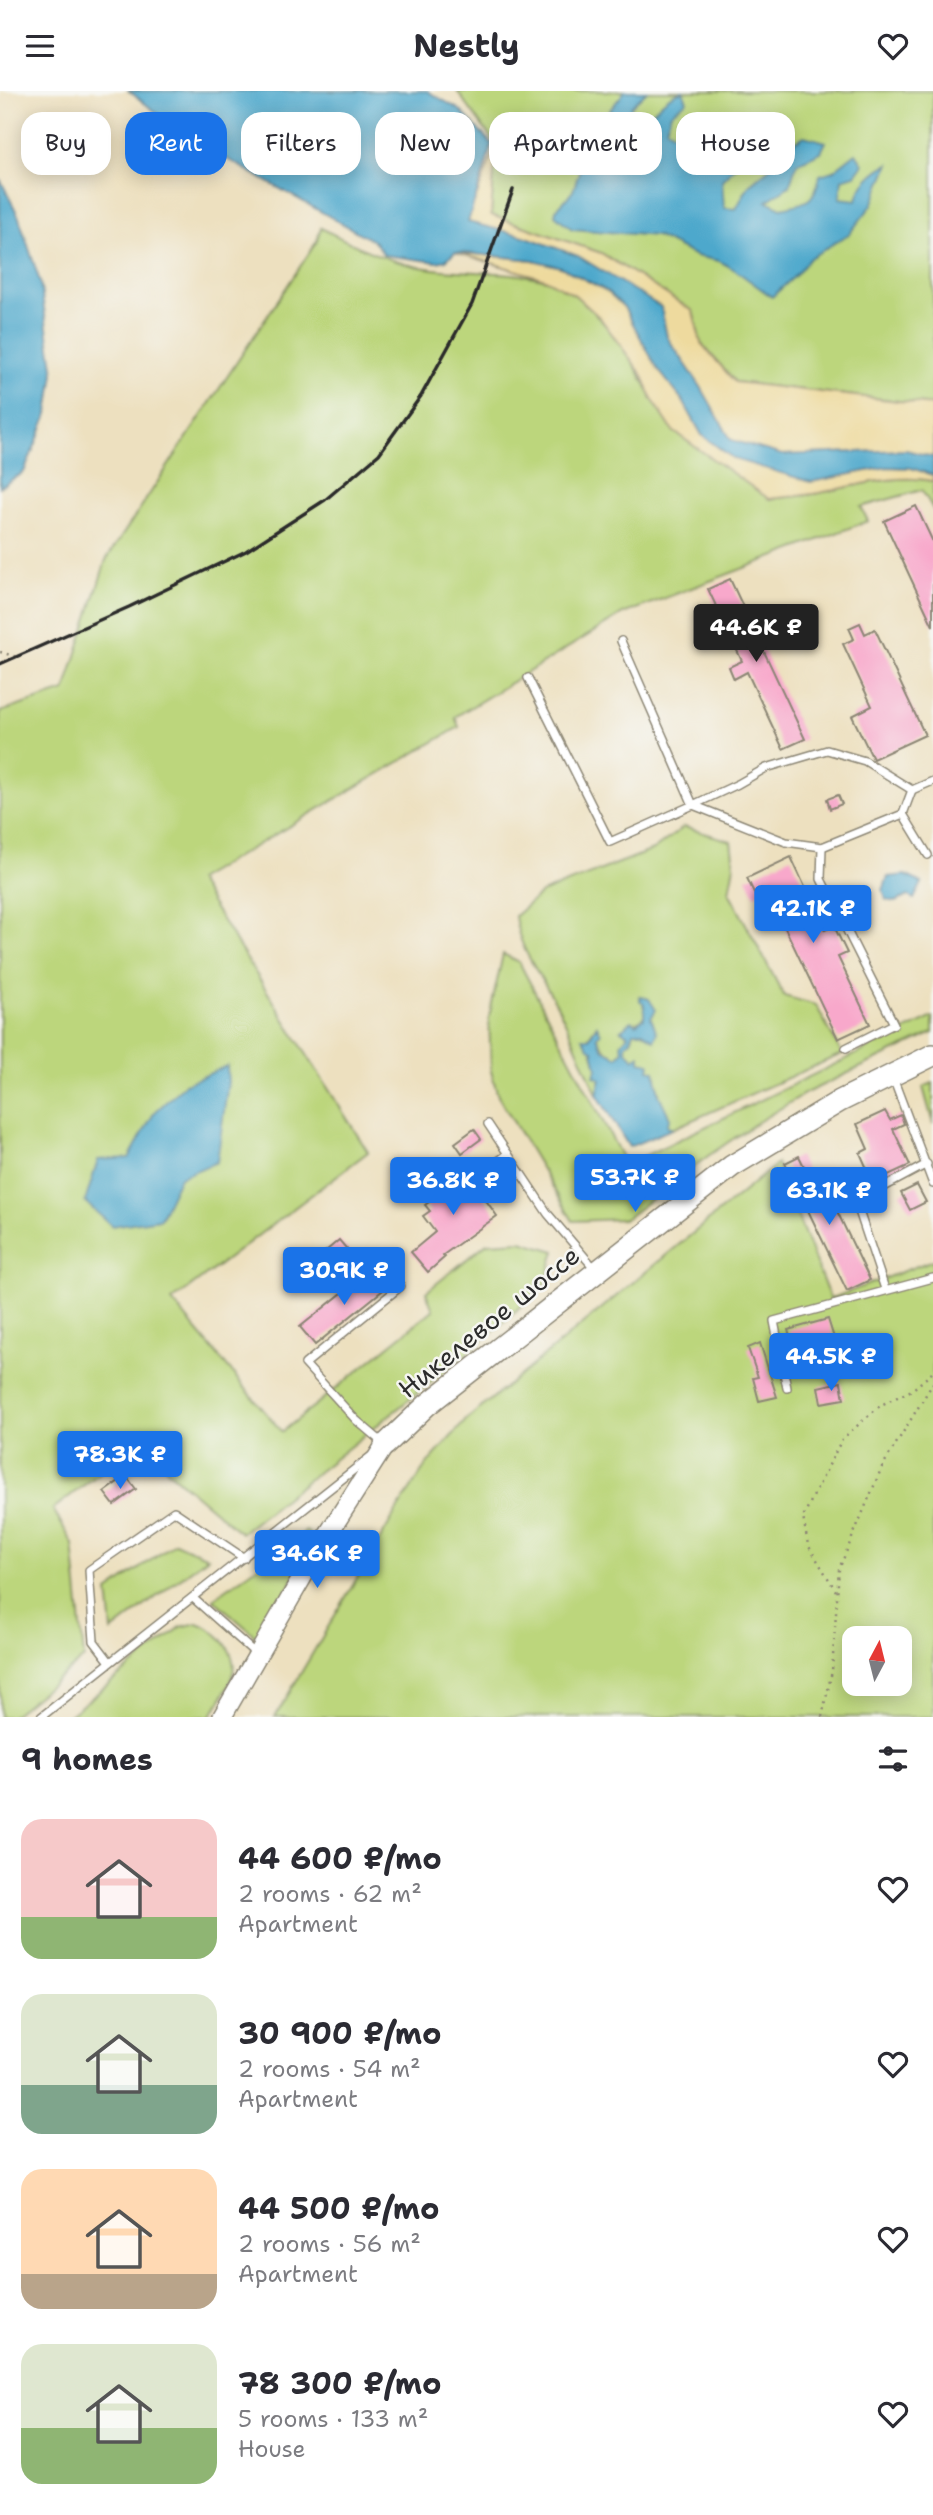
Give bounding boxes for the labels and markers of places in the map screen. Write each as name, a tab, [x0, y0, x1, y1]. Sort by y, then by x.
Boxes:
pin: 44.6K ₽	[691, 605, 821, 664]
pin: 42.1K ₽	[748, 885, 878, 945]
pin: 53.7K ₽	[570, 1155, 700, 1214]
pin: 36.8K ₽	[388, 1157, 518, 1217]
pin: 63.1K ₽	[764, 1167, 894, 1227]
pin: 30.9K ₽	[279, 1247, 409, 1307]
pin: 44.5K ₽	[766, 1333, 896, 1393]
pin: 78.3K ₽	[55, 1431, 185, 1491]
pin: 34.6K ₽	[252, 1531, 382, 1590]

